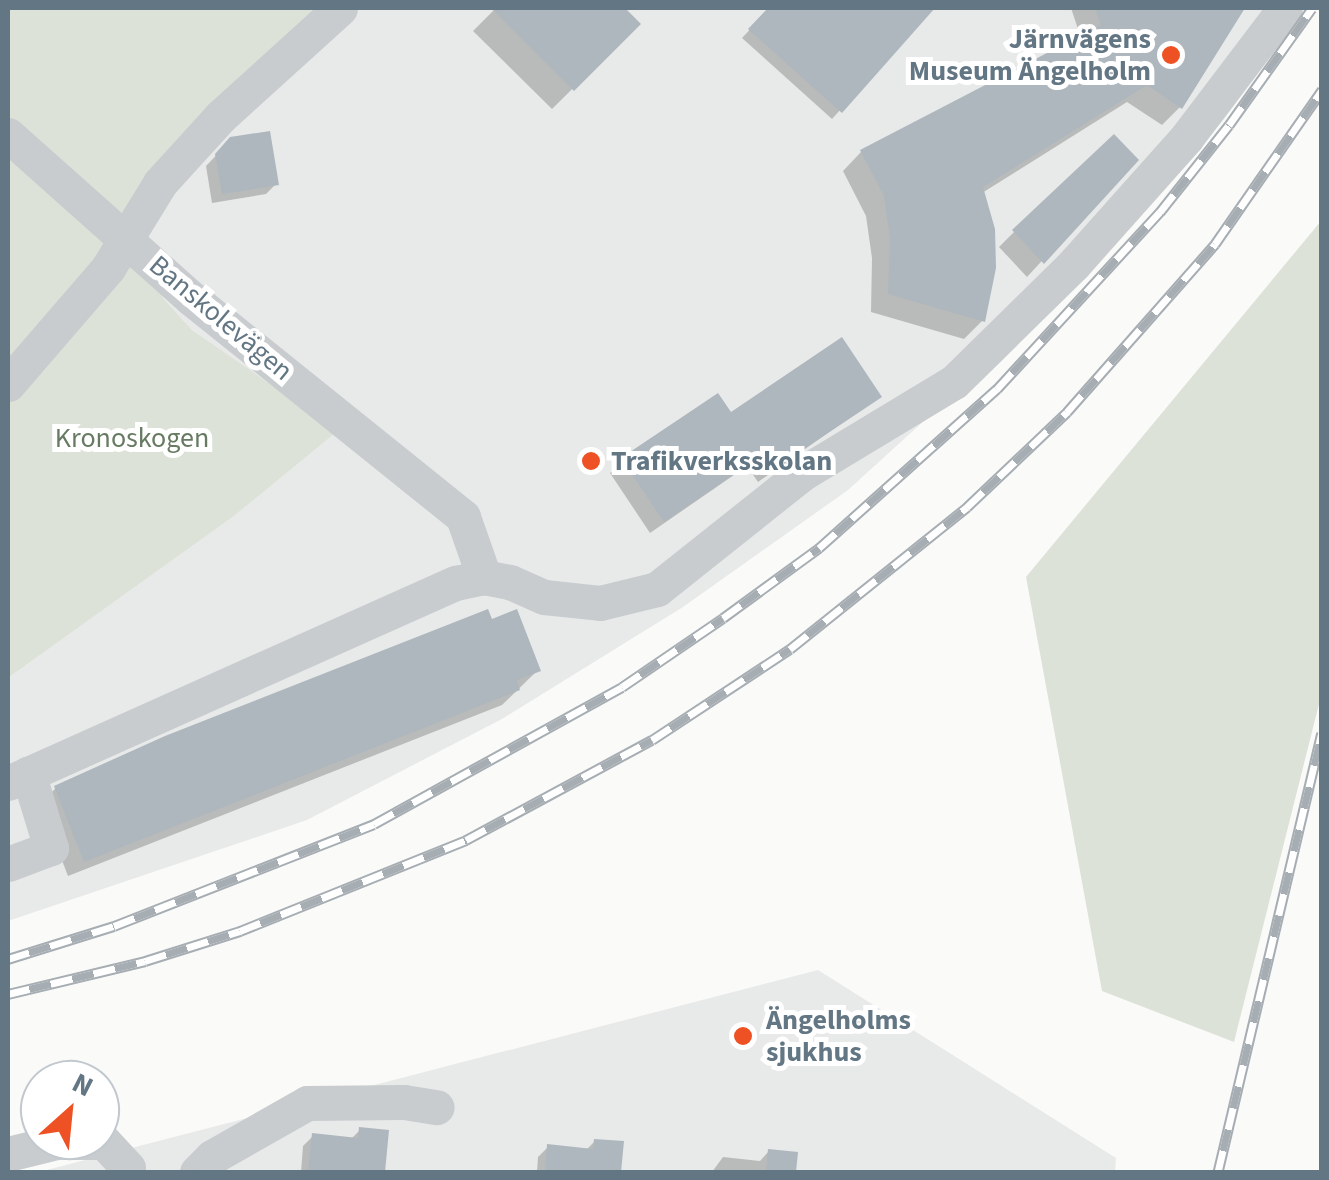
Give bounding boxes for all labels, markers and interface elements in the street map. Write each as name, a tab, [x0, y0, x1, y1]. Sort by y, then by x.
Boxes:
place label: Järnvägens Museum Ängelholm	[909, 22, 1151, 88]
marker: Järnvägens Museum Ängelholm	[1160, 44, 1182, 66]
street label: Banskolevägen	[142, 248, 300, 388]
park label: Kronoskogen	[55, 421, 209, 455]
place label: Trafikverksskolan	[611, 444, 832, 478]
marker: Trafikverksskolan	[580, 450, 602, 472]
place label: Ängelholms sjukhus	[766, 1003, 911, 1069]
marker: Ängelholms sjukhus	[730, 1023, 756, 1049]
north arrow	[20, 1060, 120, 1160]
text: N	[65, 1063, 100, 1107]

